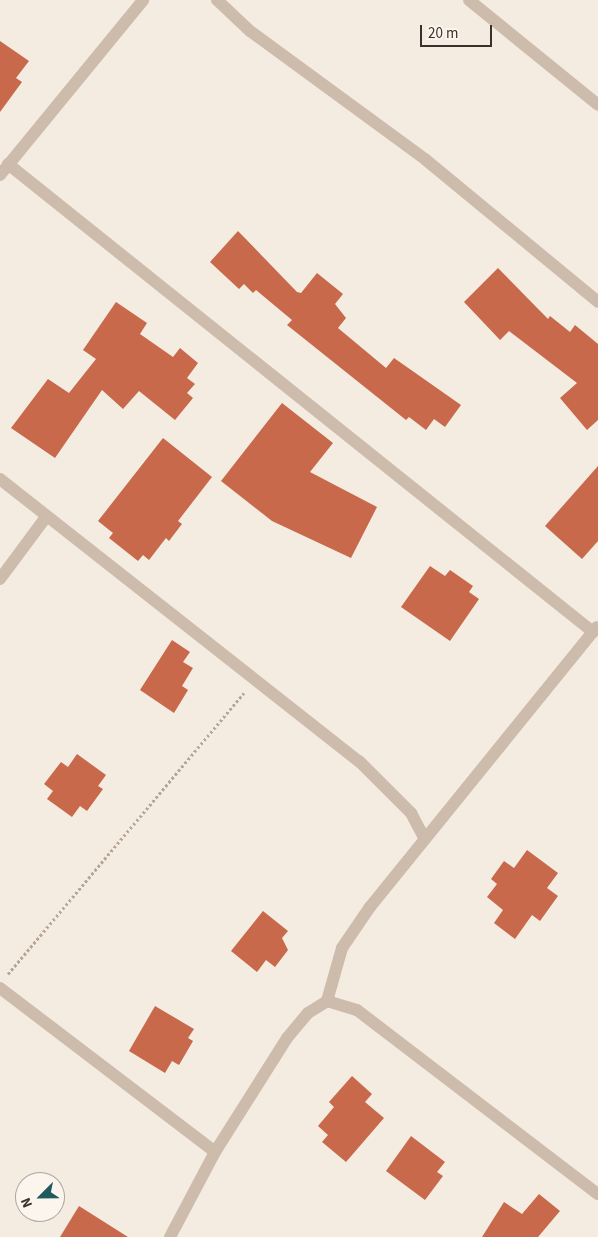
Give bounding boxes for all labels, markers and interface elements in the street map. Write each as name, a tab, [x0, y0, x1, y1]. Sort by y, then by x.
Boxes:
scale bar	[423, 15, 496, 47]
text: 20 m	[428, 23, 458, 44]
north arrow	[15, 1172, 65, 1222]
text: N	[16, 1194, 38, 1211]

